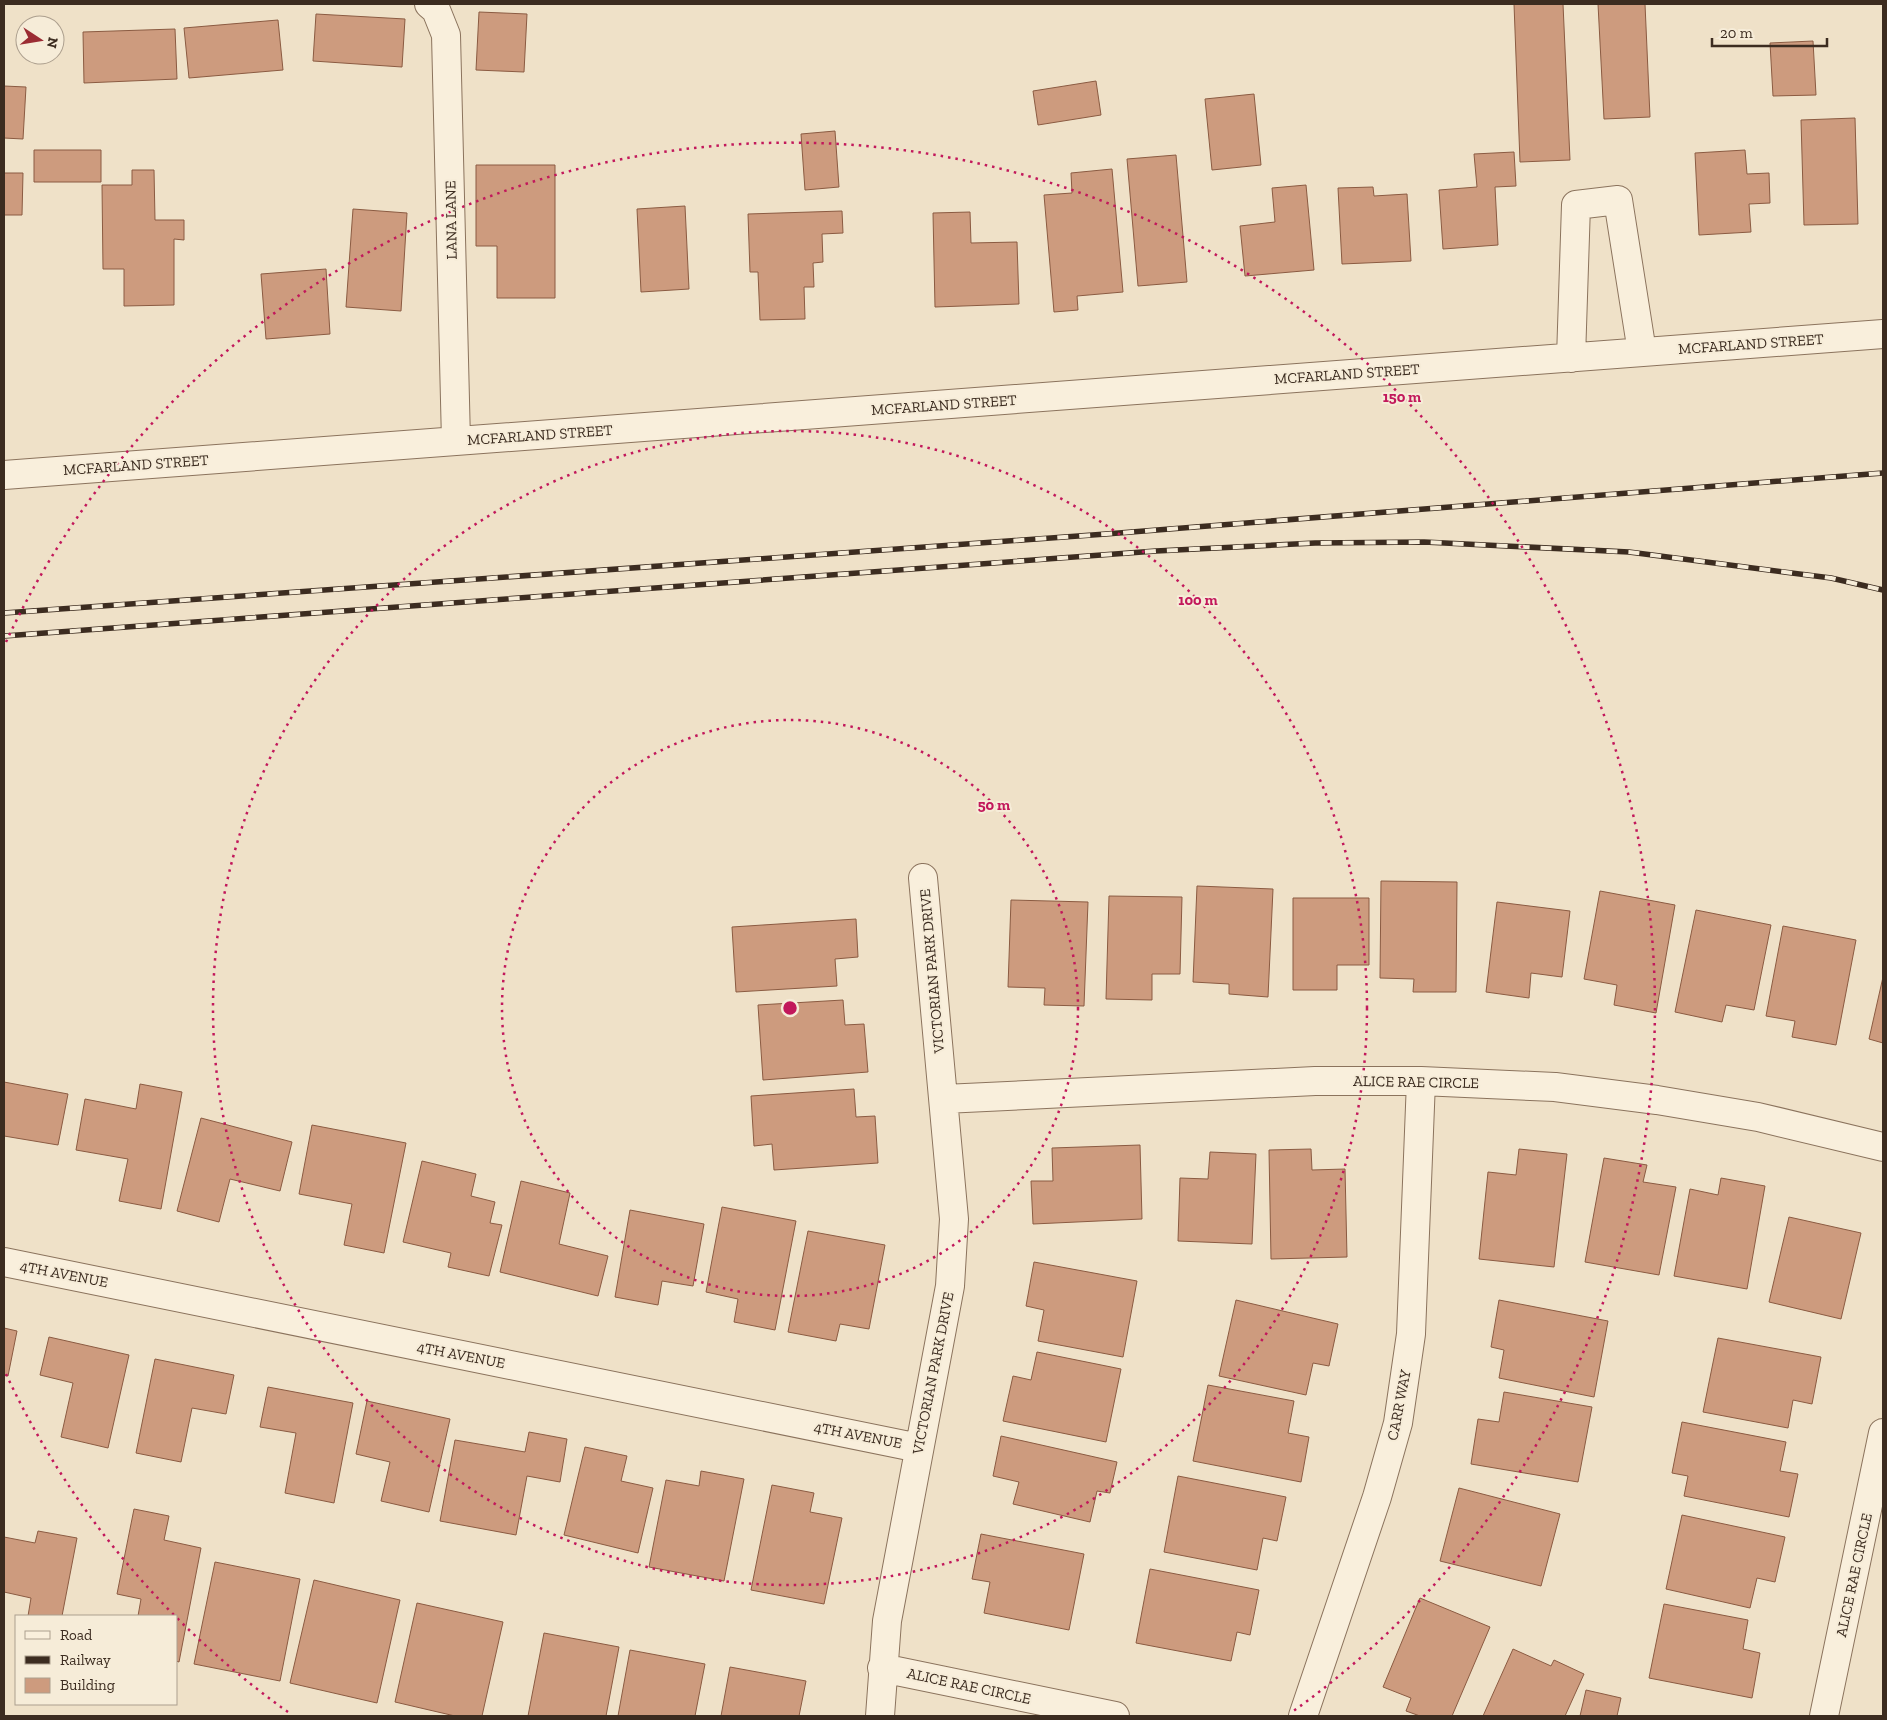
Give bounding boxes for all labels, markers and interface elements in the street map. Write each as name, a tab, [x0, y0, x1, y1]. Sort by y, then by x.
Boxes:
north arrow	[15, 15, 65, 65]
scale bar	[1712, 15, 1827, 47]
text: 20 m	[1720, 24, 1753, 42]
text: N	[43, 36, 62, 50]
street label: LANA LANE	[441, 180, 461, 260]
street label: MCFARLAND STREET	[1678, 330, 1824, 358]
street label: MCFARLAND STREET	[1274, 360, 1420, 388]
text: 150 m	[1383, 388, 1421, 406]
street label: MCFARLAND STREET	[871, 391, 1017, 419]
street label: MCFARLAND STREET	[467, 421, 613, 449]
street label: MCFARLAND STREET	[63, 451, 209, 479]
text: 100 m	[1178, 591, 1218, 609]
text: 50 m	[978, 796, 1010, 814]
street label: VICTORIAN PARK DRIVE	[916, 888, 948, 1055]
centre of rings	[781, 999, 799, 1017]
street label: ALICE RAE CIRCLE	[1353, 1072, 1479, 1092]
street label: 4TH AVENUE	[18, 1257, 110, 1291]
street label: VICTORIAN PARK DRIVE	[908, 1290, 958, 1457]
street label: 4TH AVENUE	[415, 1338, 507, 1372]
street label: CARR WAY	[1383, 1367, 1415, 1442]
street label: 4TH AVENUE	[812, 1418, 904, 1452]
street label: ALICE RAE CIRCLE	[1832, 1511, 1876, 1639]
legend	[15, 1615, 178, 1705]
text: Road	[60, 1626, 93, 1644]
text: Railway	[60, 1651, 111, 1669]
street label: ALICE RAE CIRCLE	[905, 1664, 1033, 1708]
text: Building	[60, 1676, 115, 1694]

